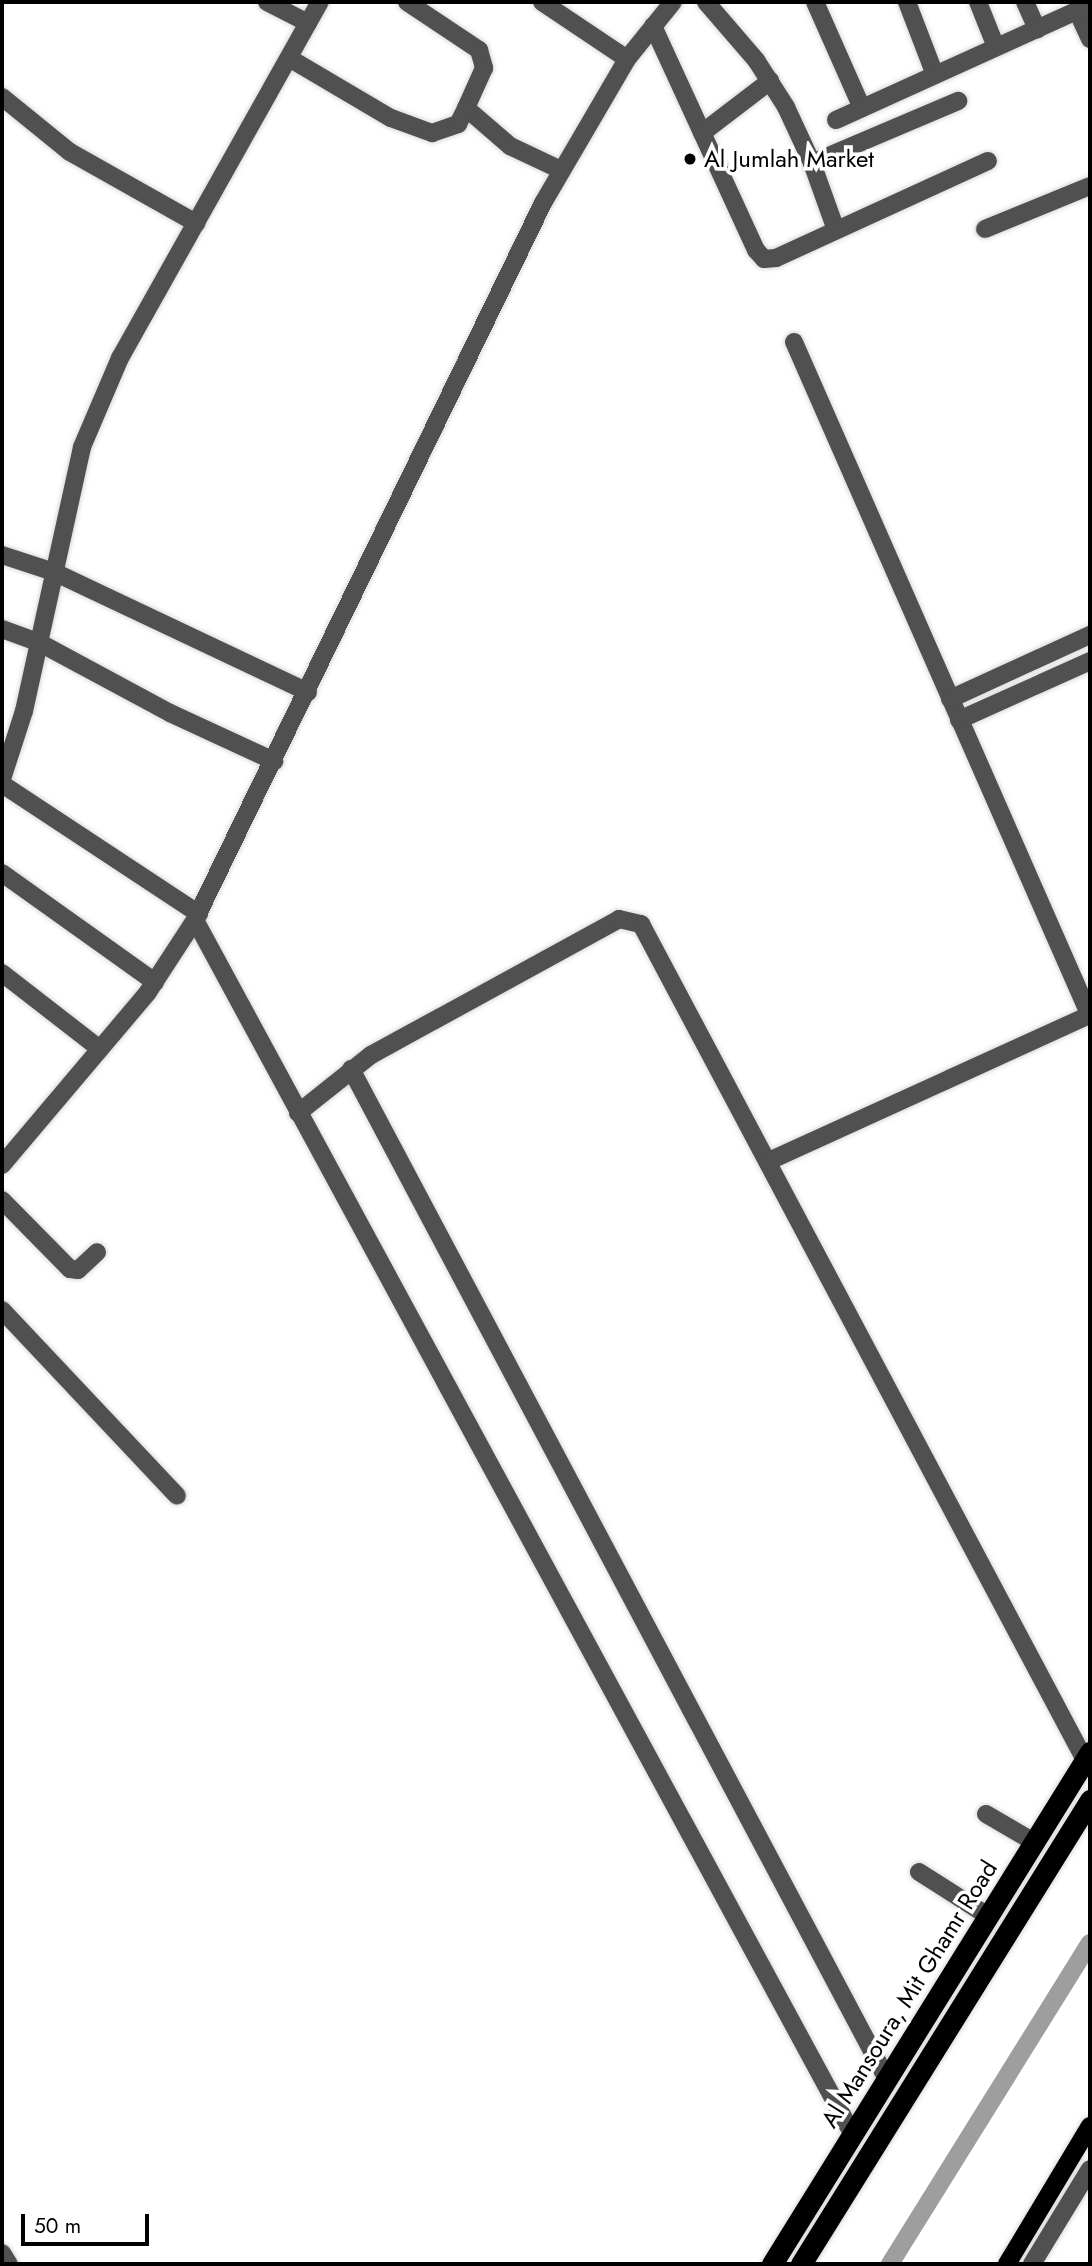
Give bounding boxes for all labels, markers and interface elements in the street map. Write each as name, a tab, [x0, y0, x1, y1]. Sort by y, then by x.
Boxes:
place label: Al Jumlah Market	[704, 145, 874, 173]
marker: Al Jumlah Market	[682, 151, 698, 167]
street label: Al Mansoura, Mit Ghamr Road	[815, 1855, 1003, 2133]
scale bar	[24, 2200, 152, 2244]
text: 50 m	[34, 2211, 81, 2241]

